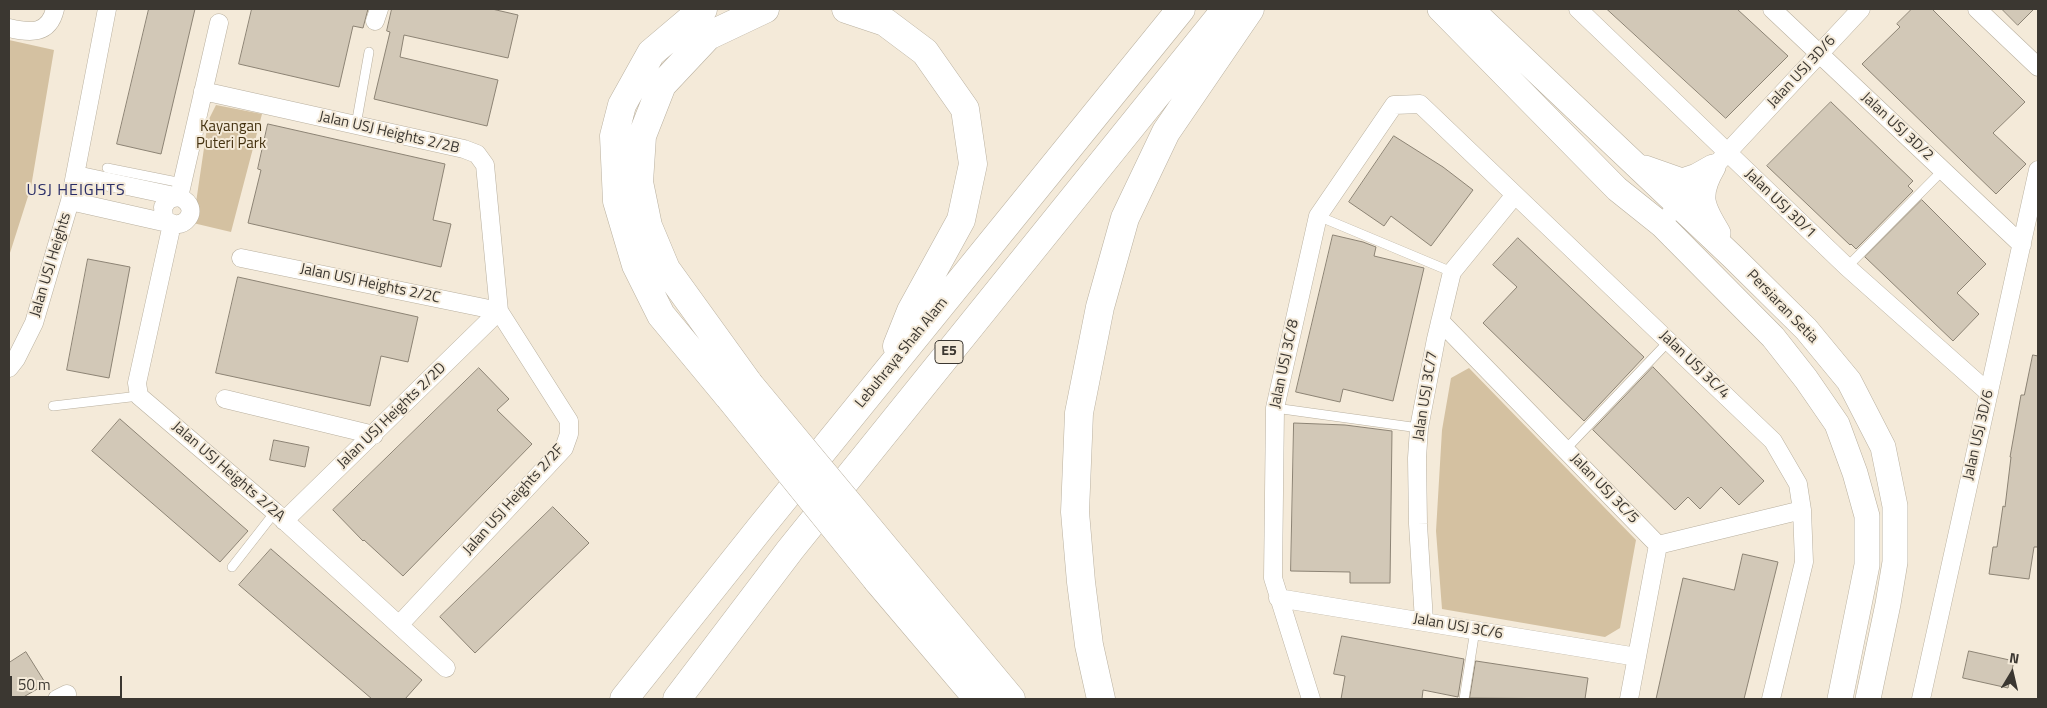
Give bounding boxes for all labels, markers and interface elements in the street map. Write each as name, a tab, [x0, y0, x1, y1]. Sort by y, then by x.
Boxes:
street label: Jalan USJ 3D/6	[1764, 32, 1840, 112]
street label: Jalan USJ 3D/2	[1857, 89, 1937, 165]
street label: Jalan USJ Heights 2/2B	[317, 108, 461, 158]
park label: Kayangan Puteri Park	[196, 118, 266, 153]
street label: Jalan USJ 3D/1	[1741, 166, 1819, 242]
district label: USJ HEIGHTS	[25, 181, 127, 201]
street label: Jalan USJ Heights	[27, 211, 75, 319]
street label: Jalan USJ Heights 2/2C	[298, 260, 442, 308]
street label: Persiaran Setia	[1742, 267, 1822, 347]
street label: Lebuhraya Shah Alam	[852, 294, 952, 412]
street label: Jalan USJ 3C/8	[1267, 318, 1303, 410]
street label: Jalan USJ 3C/4	[1655, 327, 1733, 403]
road number: E5	[935, 341, 963, 364]
street label: Jalan USJ 3C/7	[1410, 350, 1442, 442]
street label: Jalan USJ Heights 2/2D	[334, 359, 450, 473]
street label: Jalan USJ 3D/6	[1960, 388, 1998, 482]
street label: Jalan USJ Heights 2/2A	[168, 418, 288, 526]
street label: Jalan USJ Heights 2/2F	[460, 441, 568, 559]
street label: Jalan USJ 3C/5	[1566, 450, 1642, 528]
street label: Jalan USJ 3C/6	[1412, 610, 1504, 644]
text: N	[2008, 647, 2021, 669]
north arrow	[1987, 648, 2037, 698]
scale bar	[12, 666, 125, 698]
text: 50 m	[18, 673, 51, 696]

